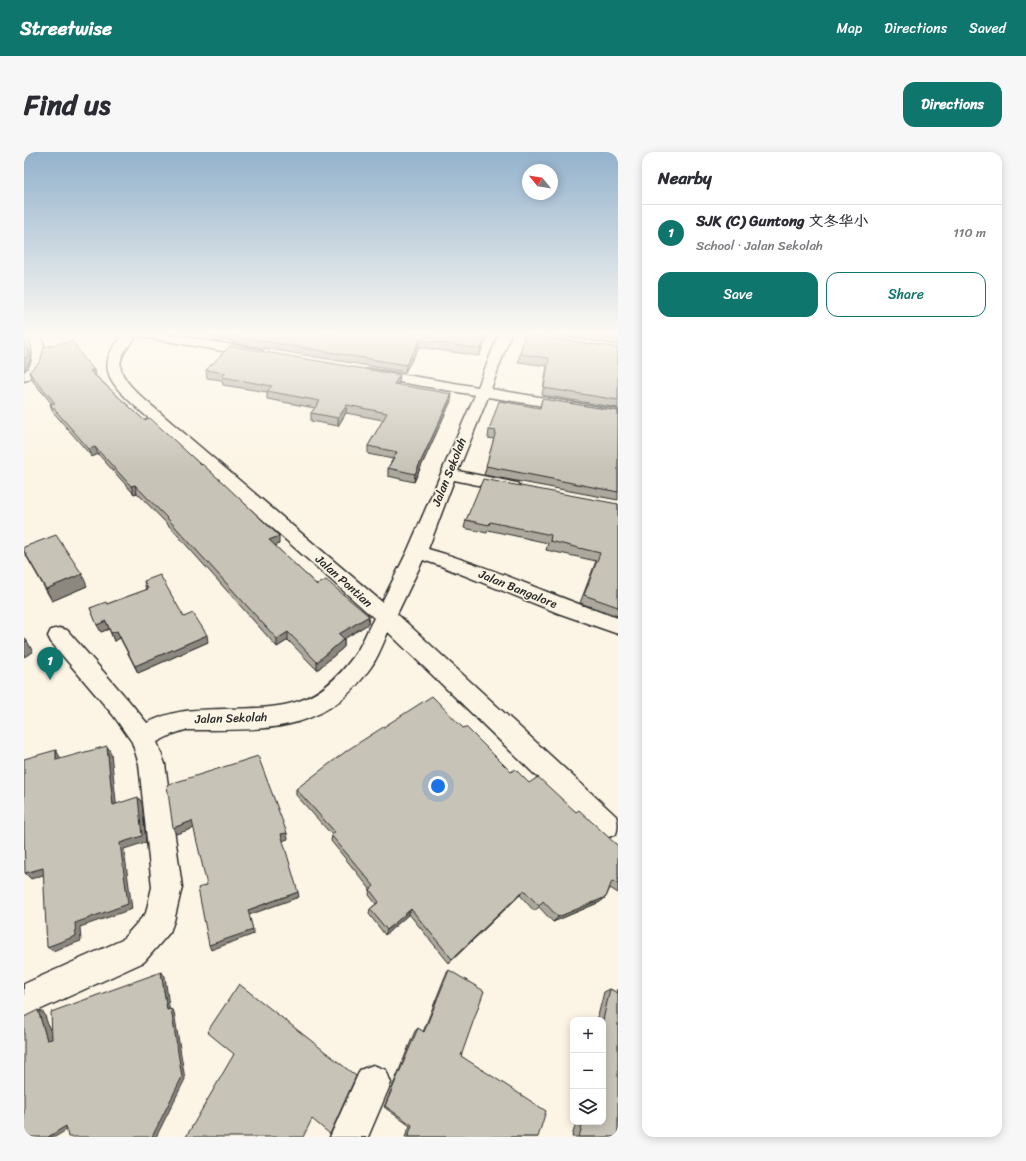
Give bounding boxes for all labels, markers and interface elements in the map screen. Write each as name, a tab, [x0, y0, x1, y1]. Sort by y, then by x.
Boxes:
text: Streetwise	[20, 12, 112, 45]
text: Map	[836, 16, 862, 41]
text: Directions	[884, 16, 947, 41]
text: Saved	[969, 16, 1006, 41]
text: Find us	[24, 80, 111, 129]
button: Directions	[903, 82, 1002, 127]
text: Nearby	[658, 163, 712, 193]
north arrow	[522, 164, 558, 200]
text: SJK (C) Guntong 文冬华小	[696, 208, 869, 234]
text: 1	[668, 221, 674, 244]
text: 110 m	[953, 221, 986, 244]
text: School · Jalan Sekolah	[696, 234, 823, 257]
button: Save	[658, 272, 818, 317]
button: Share	[826, 272, 986, 317]
street label: Jalan Sekolah	[425, 434, 473, 511]
street label: Jalan Pontian	[309, 548, 378, 613]
street label: Jalan Bangalore	[474, 563, 561, 615]
pin: 1	[37, 647, 63, 680]
street label: Jalan Sekolah	[194, 706, 267, 730]
your location	[428, 776, 448, 796]
map controls	[570, 1017, 606, 1125]
button: +	[570, 1017, 606, 1053]
button: −	[570, 1053, 606, 1089]
button: layers	[570, 1089, 606, 1125]

